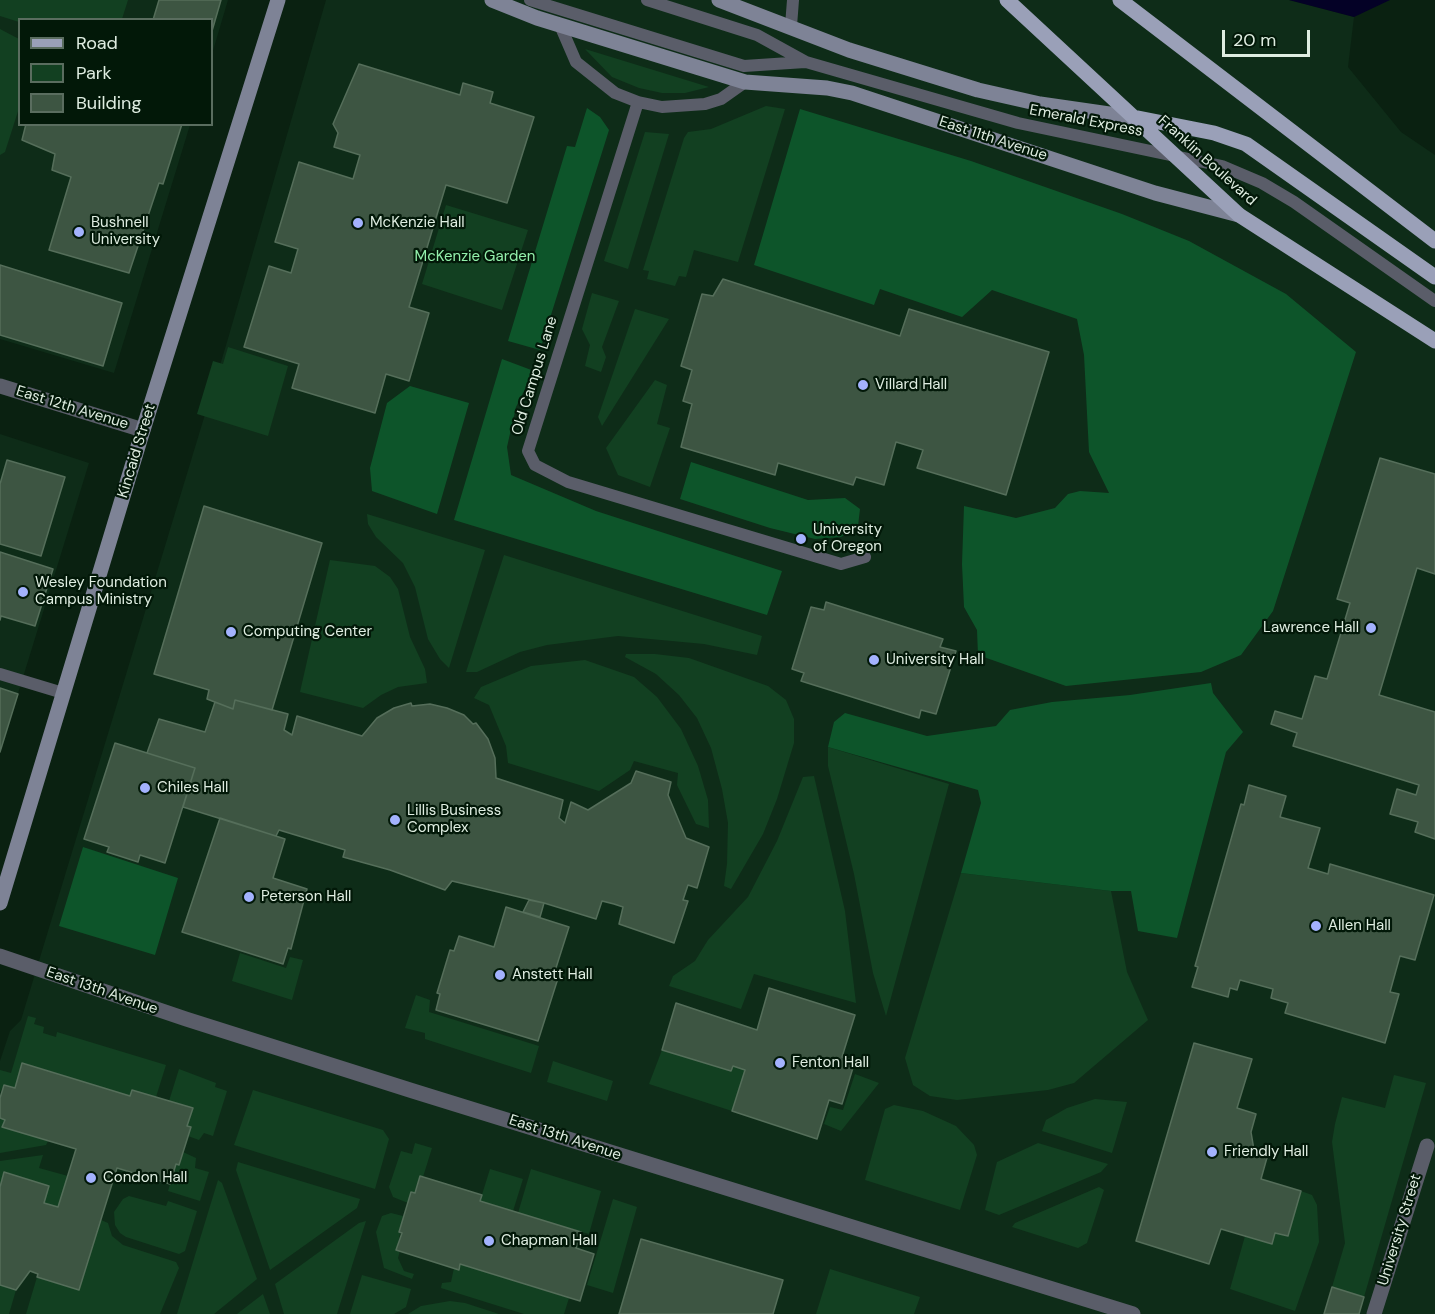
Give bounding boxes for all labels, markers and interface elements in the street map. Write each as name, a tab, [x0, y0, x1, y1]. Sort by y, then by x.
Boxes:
legend	[18, 18, 213, 126]
scale bar	[1225, 18, 1314, 56]
text: 20 m	[1233, 28, 1276, 52]
text: Road	[76, 31, 118, 55]
text: Park	[76, 61, 112, 85]
text: Building	[76, 91, 141, 115]
street label: Emerald Express	[1028, 101, 1144, 141]
street label: Franklin Boulevard	[1154, 112, 1260, 210]
street label: East 11th Avenue	[937, 113, 1049, 165]
place label: Bushnell University	[91, 214, 160, 249]
place label: McKenzie Hall	[370, 214, 465, 232]
marker: McKenzie Hall	[351, 216, 365, 230]
marker: Bushnell University	[72, 225, 86, 239]
park label: McKenzie Garden	[415, 248, 535, 266]
street label: Old Campus Lane	[508, 314, 562, 438]
place label: Villard Hall	[875, 376, 947, 394]
marker: Villard Hall	[856, 378, 870, 392]
street label: East 12th Avenue	[14, 382, 130, 434]
street label: Kincaid Street	[114, 402, 160, 500]
place label: University of Oregon	[813, 521, 882, 556]
marker: University of Oregon	[794, 532, 808, 546]
place label: Wesley Foundation Campus Ministry	[35, 574, 167, 609]
marker: Wesley Foundation Campus Ministry	[16, 585, 30, 599]
place label: Lawrence Hall	[1263, 619, 1359, 637]
marker: Lawrence Hall	[1364, 621, 1378, 635]
place label: Computing Center	[243, 623, 372, 641]
marker: Computing Center	[224, 625, 238, 639]
place label: University Hall	[886, 651, 984, 669]
marker: University Hall	[867, 653, 881, 667]
place label: Chiles Hall	[157, 779, 228, 797]
marker: Chiles Hall	[138, 781, 152, 795]
place label: Lillis Business Complex	[407, 802, 501, 837]
marker: Lillis Business Complex	[388, 813, 402, 827]
place label: Peterson Hall	[261, 888, 351, 906]
marker: Peterson Hall	[242, 890, 256, 904]
place label: Allen Hall	[1328, 917, 1391, 935]
marker: Allen Hall	[1309, 919, 1323, 933]
street label: East 13th Avenue	[44, 963, 160, 1019]
place label: Anstett Hall	[512, 966, 593, 984]
marker: Anstett Hall	[493, 968, 507, 982]
place label: Fenton Hall	[792, 1054, 869, 1072]
marker: Fenton Hall	[773, 1056, 787, 1070]
street label: East 13th Avenue	[507, 1111, 623, 1165]
place label: Friendly Hall	[1224, 1143, 1308, 1161]
marker: Friendly Hall	[1205, 1145, 1219, 1159]
place label: Condon Hall	[103, 1169, 187, 1187]
marker: Condon Hall	[84, 1171, 98, 1185]
street label: University Street	[1375, 1172, 1425, 1288]
place label: Chapman Hall	[501, 1232, 597, 1250]
marker: Chapman Hall	[482, 1234, 496, 1248]

